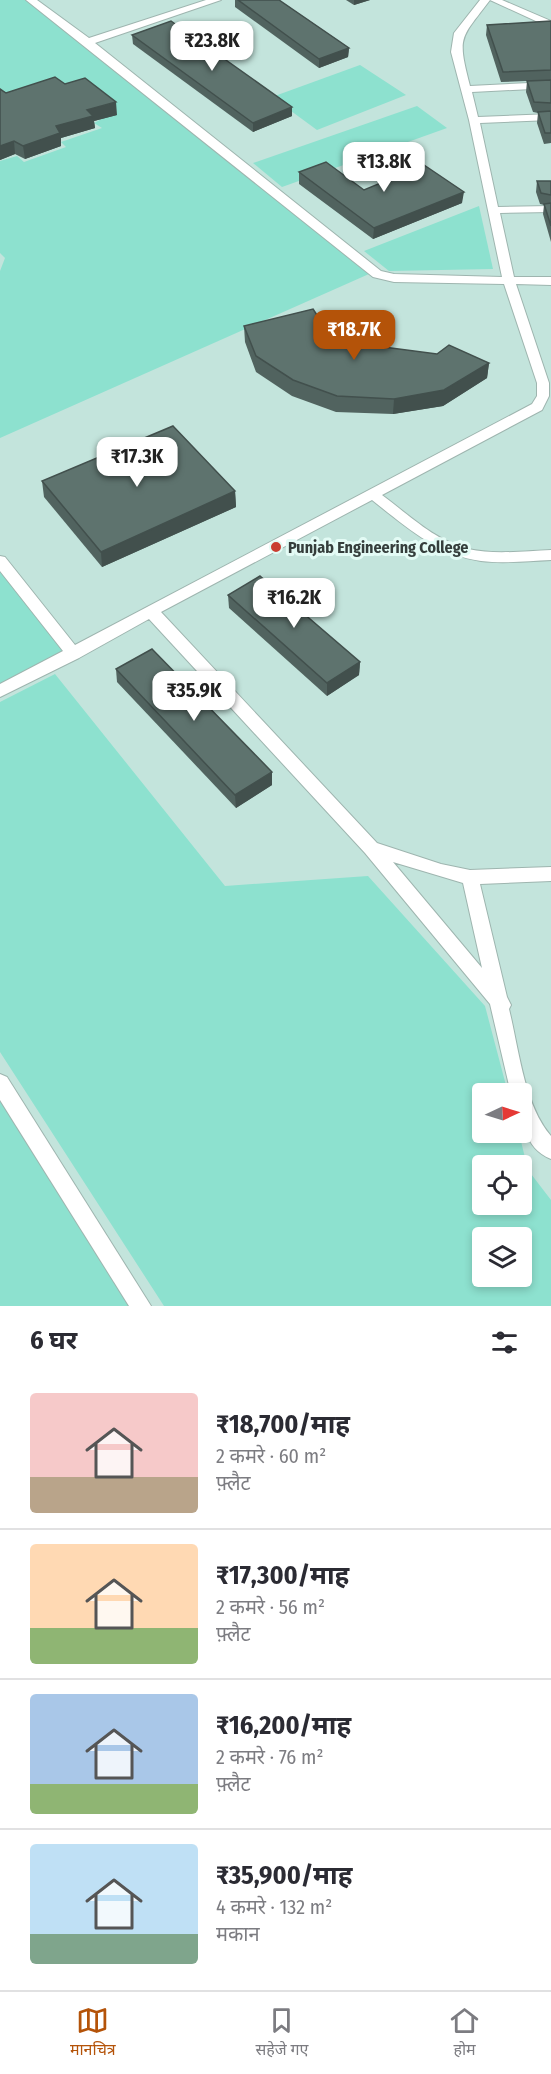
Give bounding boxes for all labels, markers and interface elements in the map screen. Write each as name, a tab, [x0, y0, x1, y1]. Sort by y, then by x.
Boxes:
pin: ₹23.8K	[163, 21, 261, 72]
text: ₹23.8K	[184, 28, 240, 52]
pin: ₹13.8K	[335, 142, 433, 193]
text: ₹13.8K	[357, 149, 411, 173]
pin: ₹18.7K	[305, 310, 403, 361]
text: ₹18.7K	[327, 317, 381, 341]
pin: ₹17.3K	[88, 437, 186, 488]
text: ₹17.3K	[111, 444, 163, 468]
place label: Punjab Engineering College	[288, 538, 468, 557]
marker: Punjab Engineering College	[269, 540, 283, 554]
pin: ₹16.2K	[245, 578, 343, 629]
text: ₹16.2K	[267, 585, 321, 609]
pin: ₹35.9K	[145, 671, 243, 722]
text: ₹35.9K	[166, 678, 222, 702]
north arrow	[472, 1083, 532, 1143]
map controls	[472, 1083, 532, 1287]
button: locate	[472, 1155, 532, 1215]
button: layers	[472, 1227, 532, 1287]
text: 6 घर	[30, 1325, 77, 1356]
icon: filters	[488, 1326, 521, 1359]
text: ₹18,700/माह	[216, 1409, 350, 1440]
icon: home	[78, 1417, 150, 1489]
text: 2 कमरे · 60 m²	[216, 1444, 326, 1468]
text: फ़्लैट	[216, 1471, 251, 1495]
text: ₹17,300/माह	[216, 1560, 349, 1591]
icon: home	[78, 1568, 150, 1640]
text: 2 कमरे · 56 m²	[216, 1595, 325, 1619]
text: फ़्लैट	[216, 1622, 251, 1646]
text: ₹16,200/माह	[216, 1710, 351, 1741]
icon: home	[78, 1718, 150, 1790]
text: 2 कमरे · 76 m²	[216, 1745, 323, 1769]
text: फ़्लैट	[216, 1772, 251, 1796]
text: ₹35,900/माह	[216, 1860, 352, 1891]
icon: home	[78, 1868, 150, 1940]
text: 4 कमरे · 132 m²	[216, 1895, 332, 1919]
text: मकान	[216, 1922, 260, 1946]
tab: मानचित्र	[70, 2004, 116, 2062]
tab: सहेजे गए	[255, 2004, 308, 2062]
tab: होम	[448, 2004, 481, 2062]

